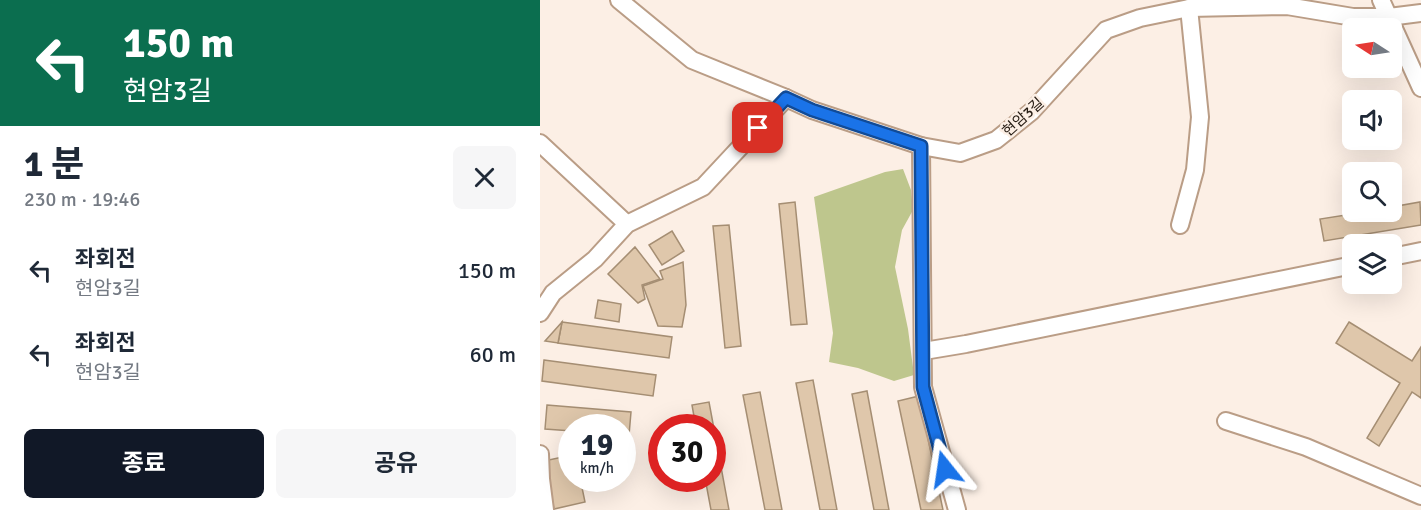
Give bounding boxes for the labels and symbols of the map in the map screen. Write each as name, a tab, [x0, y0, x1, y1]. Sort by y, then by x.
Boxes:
north arrow	[1342, 18, 1402, 78]
street label: 현암3길	[999, 94, 1047, 140]
pin	[732, 102, 783, 153]
speed limit sign: 30	[648, 414, 726, 492]
position arrow	[913, 437, 977, 501]

